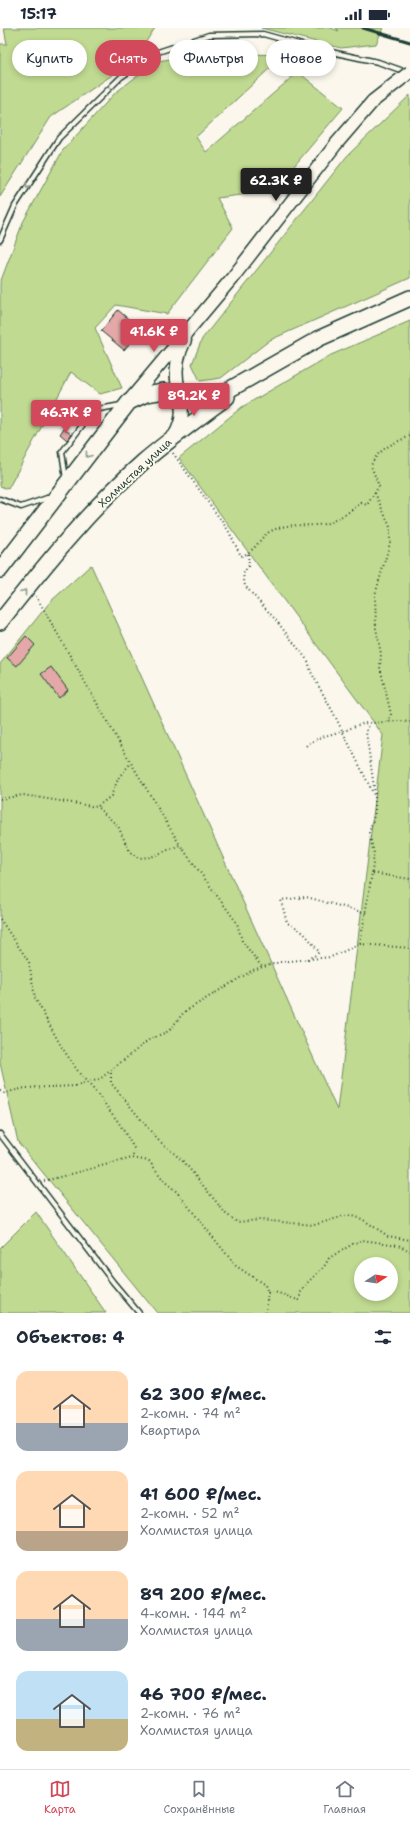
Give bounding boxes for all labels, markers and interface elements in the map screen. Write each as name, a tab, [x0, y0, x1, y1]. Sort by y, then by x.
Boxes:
text: 15:17	[20, 4, 57, 24]
chip: Купить	[12, 40, 87, 76]
chip: Снять	[95, 40, 161, 76]
chip: Фильтры	[169, 40, 258, 76]
chip: Новое	[266, 40, 336, 76]
one-way arrow	[108, 82, 116, 90]
pin: 62.3K ₽	[239, 168, 313, 202]
text: 62.3K ₽	[250, 172, 302, 189]
one-way arrow	[25, 182, 33, 189]
pin: 41.6K ₽	[117, 319, 191, 353]
text: 41.6K ₽	[130, 323, 178, 340]
pin: 89.2K ₽	[157, 383, 231, 417]
text: 89.2K ₽	[168, 387, 220, 404]
pin: 46.7K ₽	[29, 400, 103, 434]
text: 46.7K ₽	[40, 404, 92, 421]
street label: Холмистая улица	[95, 435, 175, 511]
one-way arrow	[86, 451, 93, 458]
one-way arrow	[19, 589, 26, 596]
north arrow	[354, 1257, 398, 1301]
map controls	[354, 1257, 398, 1301]
text: Объектов: 4	[16, 1326, 125, 1348]
icon: filters	[372, 1326, 394, 1348]
text: 62 300 ₽/мес.	[140, 1383, 266, 1405]
icon: home	[48, 1387, 96, 1435]
text: 2-комн. · 74 m²	[140, 1405, 241, 1422]
text: Квартира	[140, 1422, 200, 1439]
text: 41 600 ₽/мес.	[140, 1483, 262, 1505]
icon: home	[48, 1487, 96, 1535]
text: 2-комн. · 52 m²	[140, 1505, 239, 1522]
text: Холмистая улица	[140, 1522, 253, 1539]
text: 89 200 ₽/мес.	[140, 1583, 266, 1605]
icon: home	[48, 1587, 96, 1635]
text: 4-комн. · 144 m²	[140, 1605, 247, 1622]
text: Холмистая улица	[140, 1622, 253, 1639]
text: 46 700 ₽/мес.	[140, 1683, 267, 1705]
icon: home	[48, 1687, 96, 1735]
text: 2-комн. · 76 m²	[140, 1705, 241, 1722]
text: Холмистая улица	[140, 1722, 253, 1739]
tab: Карта	[44, 1778, 75, 1817]
tab: Сохранённые	[163, 1778, 235, 1817]
tab: Главная	[323, 1778, 366, 1817]

